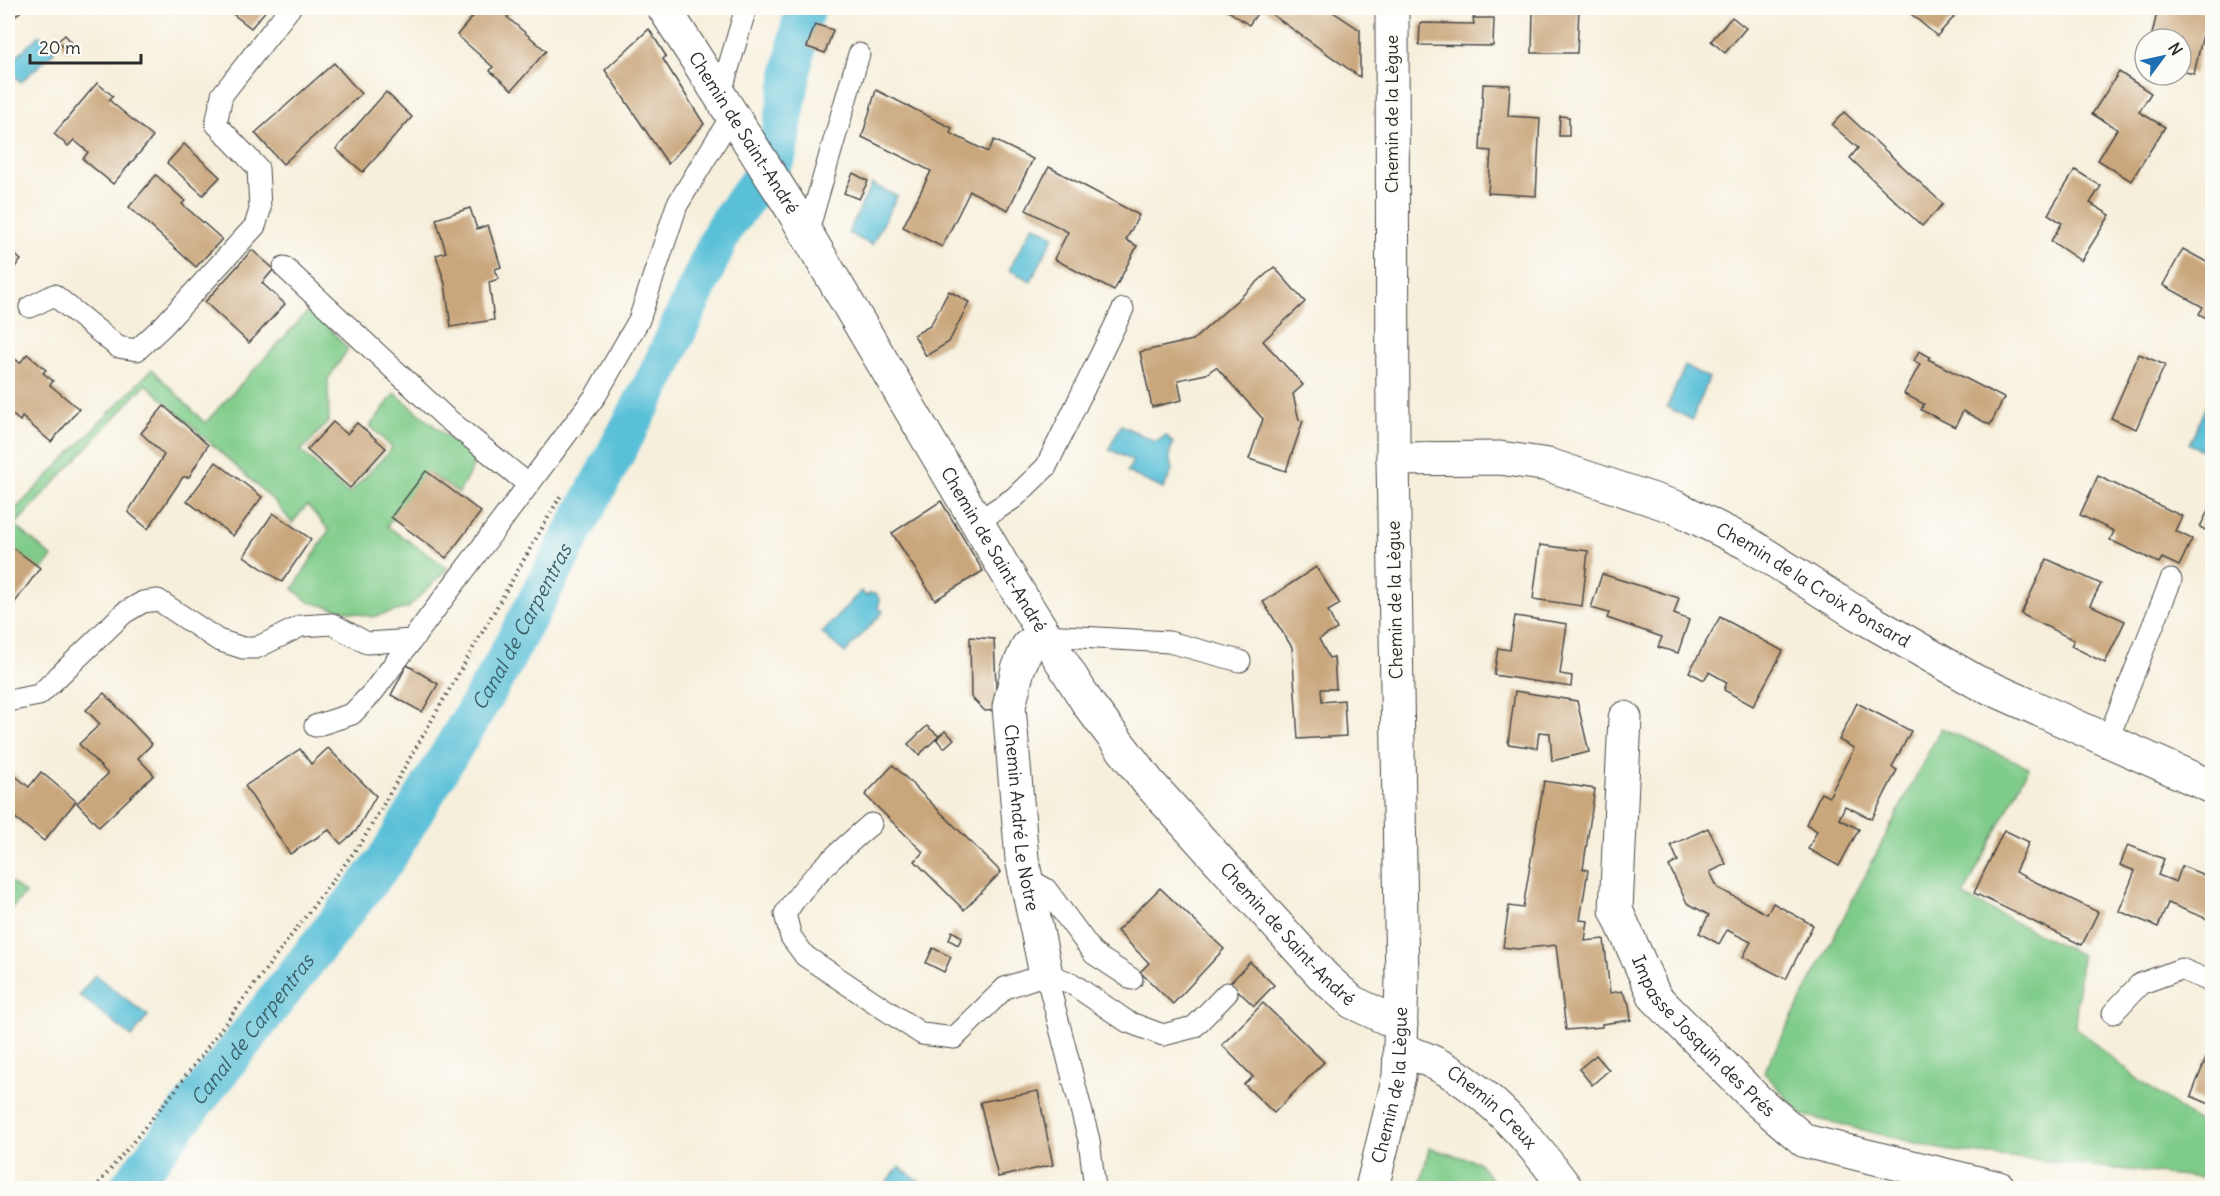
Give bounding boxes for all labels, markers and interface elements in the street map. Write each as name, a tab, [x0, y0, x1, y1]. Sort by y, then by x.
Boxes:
scale bar	[30, 27, 141, 65]
north arrow	[2133, 27, 2193, 87]
street label: Chemin de la Lègue	[1380, 35, 1403, 193]
text: 20 m	[39, 36, 81, 59]
text: N	[2164, 39, 2187, 59]
street label: Chemin de Saint-André	[684, 47, 804, 218]
street label: Chemin de Saint-André	[936, 463, 1052, 636]
street label: Chemin de la Croix Ponsard	[1712, 517, 1915, 653]
street label: Chemin de la Lègue	[1382, 520, 1407, 680]
water label: Canal de Carpentras	[466, 538, 578, 714]
street label: Chemin André Le Notre	[1000, 723, 1045, 913]
street label: Chemin de Saint-André	[1215, 857, 1360, 1010]
water label: Canal de Carpentras	[185, 948, 320, 1110]
street label: Impasse Josquin des Prés	[1627, 952, 1780, 1122]
street label: Chemin de la Lègue	[1366, 1006, 1412, 1166]
street label: Chemin Creux	[1443, 1060, 1543, 1154]

